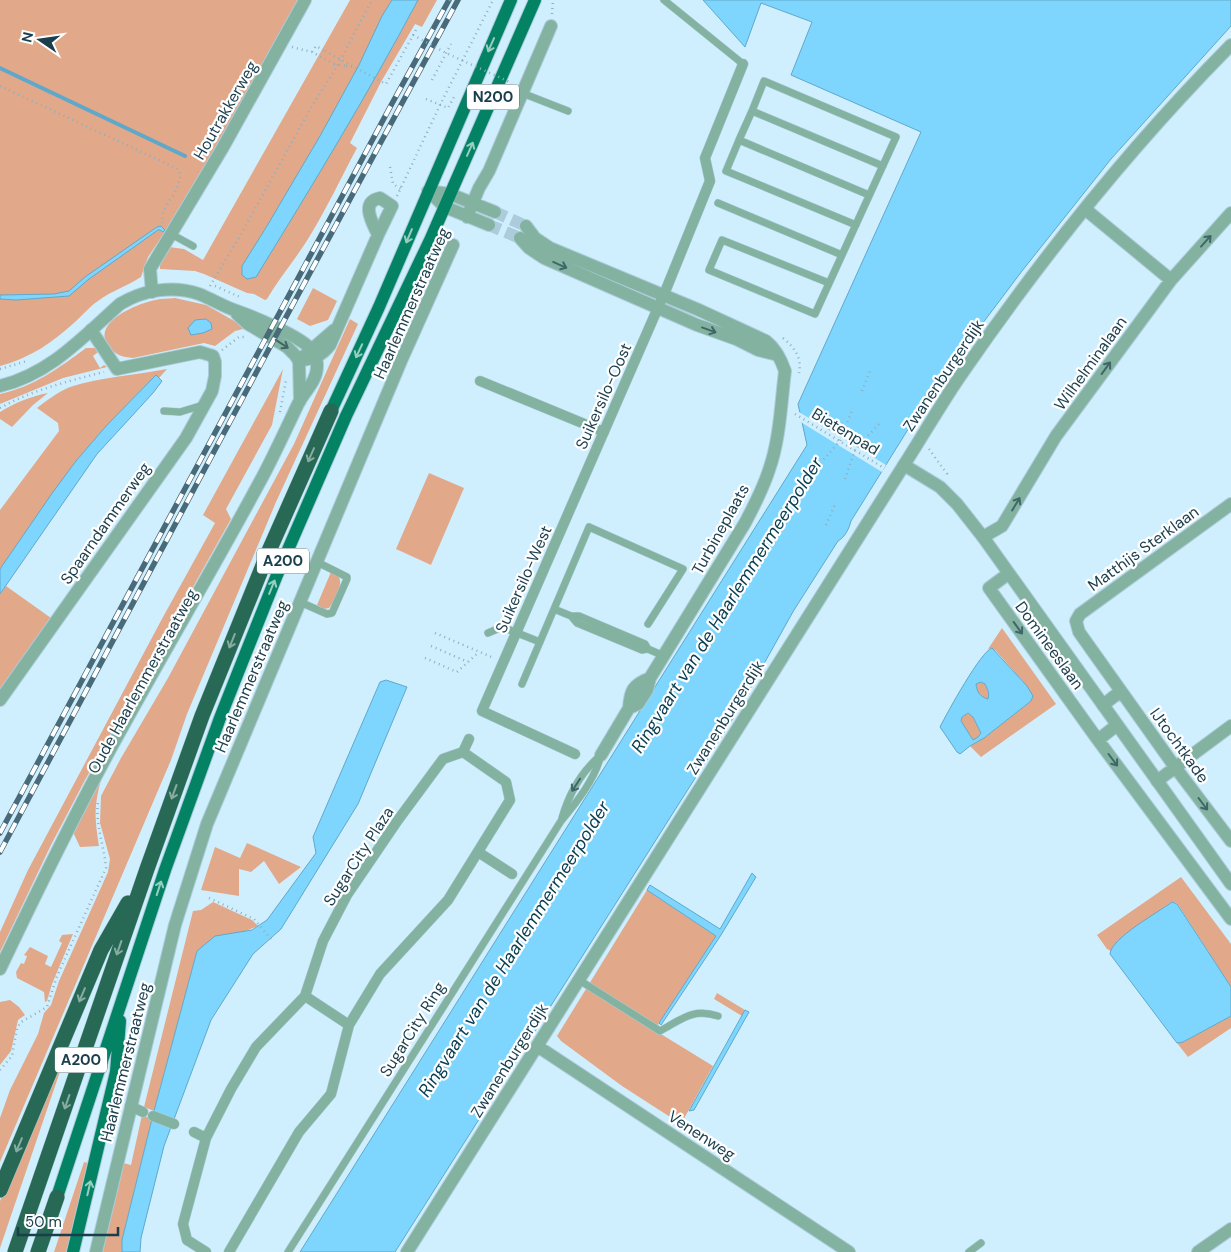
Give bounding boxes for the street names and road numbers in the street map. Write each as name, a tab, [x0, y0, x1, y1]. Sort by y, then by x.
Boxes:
street label: Houtrakkerweg	[189, 57, 262, 164]
road number: N200	[467, 84, 519, 110]
street label: Haarlemmerstraatweg	[369, 224, 454, 382]
street label: Wilhelminalaan	[1049, 312, 1131, 414]
street label: Zwanenburgerdijk	[898, 315, 989, 435]
street label: Suikersilo-Oost	[571, 340, 636, 453]
street label: Bietenpad	[808, 403, 883, 460]
street label: Spaarndammerweg	[56, 458, 155, 588]
street label: Turbineplaats	[687, 480, 754, 578]
street label: Matthijs Sterklaan	[1084, 501, 1203, 596]
street label: Suikersilo-West	[490, 522, 557, 636]
road number: A200	[257, 548, 309, 574]
street label: Oude Haarlemmerstraatweg	[83, 585, 202, 778]
street label: Haarlemmerstraatweg	[210, 597, 293, 756]
street label: Domineeslaan	[1010, 597, 1089, 694]
street label: Zwanenburgerdijk	[682, 656, 769, 778]
street label: IJtochtkade	[1145, 704, 1214, 787]
street label: SugarCity Plaza	[318, 803, 398, 910]
street label: SugarCity Ring	[375, 978, 450, 1081]
street label: Haarlemmerstraatweg	[96, 980, 155, 1144]
street label: Zwanenburgerdijk	[466, 999, 553, 1121]
road number: A200	[55, 1048, 107, 1072]
street label: Venenweg	[664, 1106, 739, 1165]

